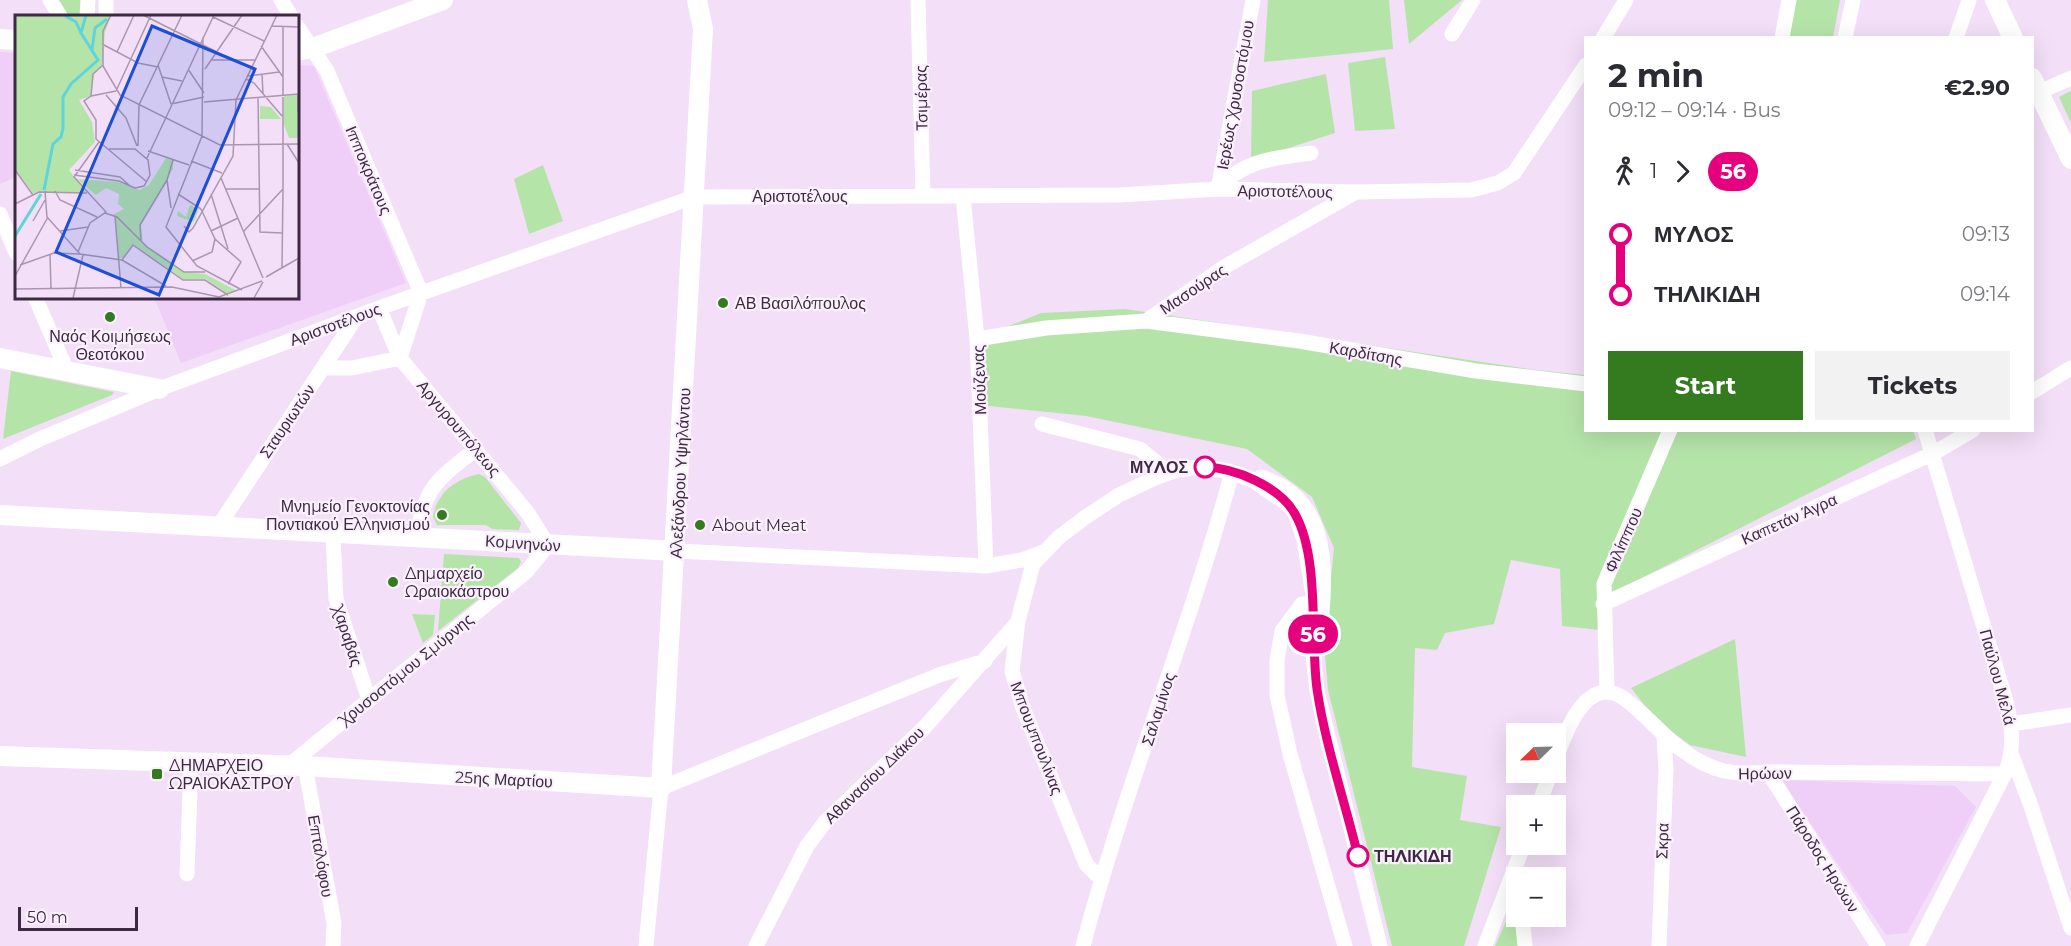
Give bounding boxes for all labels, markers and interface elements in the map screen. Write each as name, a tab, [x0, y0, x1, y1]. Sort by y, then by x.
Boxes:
inset map	[15, 15, 298, 298]
street label: Ιερέως Χρυσοστόμου	[1213, 19, 1258, 171]
text: 2 min	[1608, 55, 1704, 95]
street label: Τσιμέρας	[911, 65, 932, 131]
text: €2.90	[1944, 74, 2010, 101]
text: 09:12 – 09:14 · Bus	[1608, 98, 1781, 122]
street label: Ιπποκράτους	[341, 123, 396, 218]
icon: walk	[1608, 155, 1641, 188]
icon: forward	[1666, 155, 1699, 188]
text: 1	[1650, 159, 1657, 183]
text: 56	[1720, 159, 1746, 184]
street label: Αριστοτέλους	[1237, 181, 1333, 202]
street label: Αριστοτέλους	[752, 187, 848, 206]
text: ΜΥΛΟΣ	[1654, 221, 1734, 248]
text: 09:13	[1962, 222, 2010, 246]
street label: Μασούρας	[1156, 260, 1230, 319]
text: ΤΗΛΙΚΙΔΗ	[1654, 281, 1761, 308]
text: 09:14	[1960, 282, 2010, 306]
place label: ΑΒ Βασιλόπουλος	[735, 294, 866, 313]
marker: ΑΒ Βασιλόπουλος	[716, 296, 730, 310]
street label: Αριστοτέλους	[287, 299, 384, 350]
marker: Ναός Κοιμήσεως Θεοτόκου	[103, 310, 117, 324]
place label: Ναός Κοιμήσεως Θεοτόκου	[49, 327, 171, 364]
street label: Καρδίτσης	[1328, 338, 1404, 369]
street label: Μούζενας	[969, 344, 990, 415]
button: Start	[1608, 351, 1803, 420]
button: Tickets	[1815, 351, 2010, 420]
street label: Αργυρουπόλεως	[413, 376, 505, 481]
street label: Σταυριωτών	[256, 381, 319, 462]
street label: Αλεξάνδρου Υψηλάντου	[667, 387, 694, 559]
marker: ΜΥΛΟΣ	[1194, 456, 1216, 478]
place label: ΜΥΛΟΣ	[1130, 458, 1188, 477]
street label: Καπετάν Άγρα	[1738, 490, 1840, 549]
place label: Μνημείο Γενοκτονίας Ποντιακού Ελληνισμού	[266, 497, 430, 534]
street label: Φιλίππου	[1601, 505, 1646, 576]
marker: Μνημείο Γενοκτονίας Ποντιακού Ελληνισμού	[435, 508, 449, 522]
place label: About Meat	[712, 516, 807, 535]
marker: About Meat	[693, 518, 707, 532]
street label: Κομνηνών	[485, 531, 561, 556]
place label: Δημαρχείο Ωραιοκάστρου	[405, 564, 509, 601]
marker: Δημαρχείο Ωραιοκάστρου	[386, 575, 400, 589]
street label: Χαραβάς	[328, 601, 366, 669]
street label: Χρυσοστόμου Σμύρνης	[334, 609, 477, 730]
line badge: 56	[1286, 614, 1340, 654]
text: 56	[1300, 622, 1326, 647]
street label: Παύλου Μελά	[1976, 627, 2019, 727]
street label: Σαλαμίνος	[1138, 670, 1179, 748]
street label: Μπουμπουλίνας	[1006, 679, 1067, 798]
street label: Αθανασίου Διάκου	[821, 723, 928, 828]
north arrow	[1506, 723, 1566, 783]
map controls	[1506, 723, 1566, 927]
place label: ΔΗΜΑΡΧΕΙΟ ΩΡΑΙΟΚΑΣΤΡΟΥ	[169, 756, 294, 793]
street label: Ηρώων	[1738, 764, 1792, 783]
marker: ΔΗΜΑΡΧΕΙΟ ΩΡΑΙΟΚΑΣΤΡΟΥ	[150, 767, 164, 781]
street label: 25ης Μαρτίου	[455, 767, 553, 792]
button: +	[1506, 795, 1566, 855]
street label: Πάροδος Ηρώων	[1782, 802, 1863, 916]
street label: Επταλόφου	[304, 813, 337, 899]
street label: Σκρα	[1652, 823, 1673, 859]
marker: ΤΗΛΙΚΙΔΗ	[1347, 845, 1369, 867]
place label: ΤΗΛΙΚΙΔΗ	[1374, 847, 1452, 866]
button: −	[1506, 867, 1566, 927]
scale bar	[18, 904, 138, 932]
text: 50 m	[27, 908, 68, 927]

